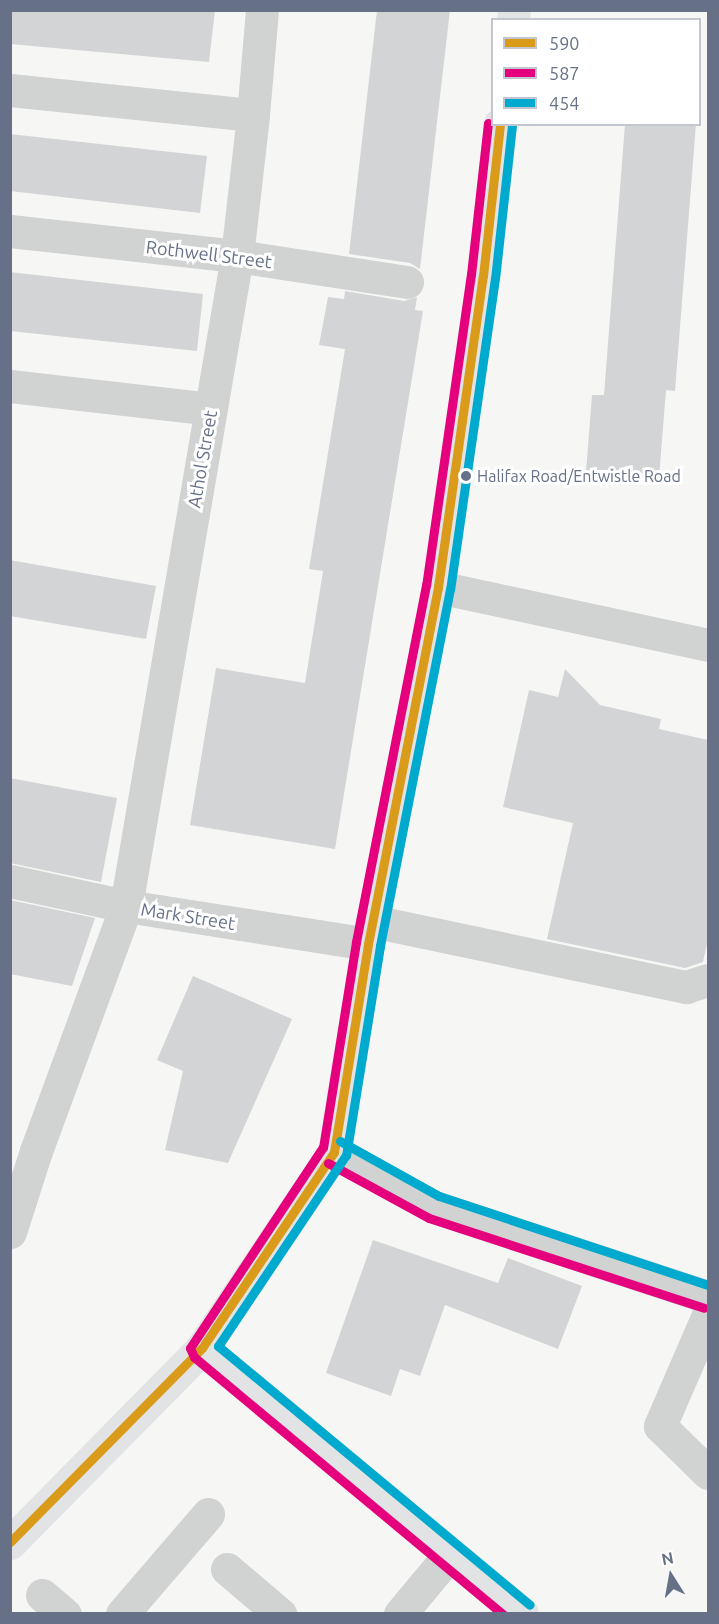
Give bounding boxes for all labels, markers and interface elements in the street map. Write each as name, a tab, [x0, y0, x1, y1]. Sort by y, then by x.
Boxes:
legend	[491, 18, 701, 126]
text: 590	[549, 33, 579, 53]
text: 587	[549, 63, 579, 83]
text: 454	[549, 93, 579, 113]
street label: Rothwell Street	[145, 236, 273, 272]
street label: Athol Street	[183, 409, 221, 509]
place label: Halifax Road/Entwistle Road	[477, 466, 681, 486]
marker: Halifax Road/Entwistle Road	[460, 470, 472, 482]
street label: Mark Street	[139, 898, 237, 934]
north arrow	[641, 1546, 701, 1606]
text: N	[660, 1548, 675, 1568]

